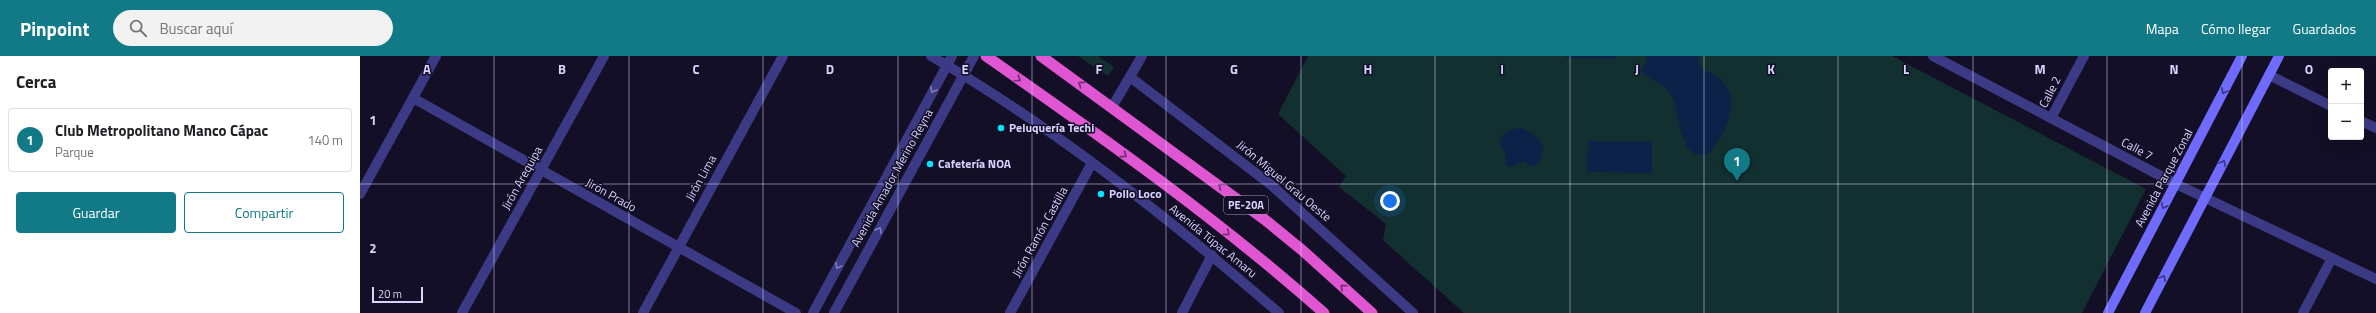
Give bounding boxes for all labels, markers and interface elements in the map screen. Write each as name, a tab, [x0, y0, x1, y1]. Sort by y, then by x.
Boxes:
search box	[113, 10, 393, 46]
text: Pinpoint	[20, 14, 89, 43]
icon: search	[127, 17, 149, 39]
text: Buscar aquí	[159, 17, 233, 40]
text: Mapa	[2146, 18, 2179, 39]
text: Cómo llegar	[2201, 18, 2271, 39]
text: Guardados	[2293, 18, 2356, 39]
text: A	[423, 59, 431, 79]
text: B	[558, 59, 566, 79]
text: C	[692, 59, 700, 79]
text: D	[826, 59, 834, 79]
text: E	[961, 59, 969, 79]
text: F	[1096, 59, 1103, 79]
text: G	[1230, 59, 1238, 79]
text: H	[1364, 59, 1372, 79]
text: I	[1500, 59, 1504, 79]
text: J	[1635, 59, 1639, 79]
text: K	[1767, 59, 1775, 79]
text: L	[1903, 59, 1909, 79]
text: M	[2034, 59, 2046, 79]
text: N	[2169, 59, 2179, 79]
text: O	[2305, 59, 2313, 79]
map controls	[2328, 68, 2364, 140]
button: +	[2328, 68, 2364, 104]
text: Cerca	[16, 69, 56, 95]
street label: Calle 2	[2033, 73, 2066, 111]
one-way arrow	[1014, 74, 1021, 81]
one-way arrow	[1078, 82, 1085, 89]
one-way arrow	[931, 86, 938, 93]
one-way arrow	[2221, 86, 2229, 94]
button: −	[2328, 104, 2364, 140]
street label: Avenida Amador Merino Reyna	[846, 105, 937, 250]
text: 1	[369, 110, 377, 130]
place label: Peluquería Techi	[1009, 118, 1094, 137]
text: Club Metropolitano Manco Cápac	[55, 119, 268, 142]
marker: Peluquería Techi	[996, 123, 1006, 133]
street label: Avenida Parque Zonal	[2130, 125, 2198, 230]
text: 1	[26, 130, 34, 150]
text: 140 m	[307, 130, 343, 150]
street label: Calle 7	[2118, 132, 2156, 165]
street label: Jirón Miguel Grau Oeste	[1233, 135, 1336, 226]
text: Parque	[55, 142, 94, 162]
street label: Jirón Arequipa	[496, 142, 547, 213]
pin: 1	[1724, 148, 1750, 181]
one-way arrow	[1119, 150, 1126, 157]
street label: Jirón Lima	[680, 151, 721, 204]
place label: Cafetería NOA	[938, 154, 1012, 173]
marker: Cafetería NOA	[925, 159, 935, 169]
one-way arrow	[2219, 160, 2226, 167]
street label: Jirón Prado	[582, 173, 640, 216]
street label: Jirón Ramón Castilla	[1007, 183, 1072, 280]
place label: Pollo Loco	[1109, 184, 1162, 203]
one-way arrow	[1219, 184, 1226, 191]
marker: Pollo Loco	[1096, 189, 1106, 199]
your location	[1380, 191, 1400, 211]
button: Guardar	[16, 192, 176, 233]
button: Compartir	[184, 192, 344, 233]
road number: PE-20A	[1224, 196, 1268, 214]
street label: Avenida Túpac Amaru	[1165, 199, 1261, 282]
one-way arrow	[2161, 202, 2169, 209]
one-way arrow	[875, 226, 882, 234]
one-way arrow	[1223, 228, 1230, 235]
text: 2	[369, 238, 377, 258]
one-way arrow	[835, 262, 843, 269]
one-way arrow	[2159, 275, 2166, 283]
one-way arrow	[1340, 284, 1348, 292]
scale bar	[372, 285, 423, 304]
text: 20 m	[378, 286, 402, 302]

